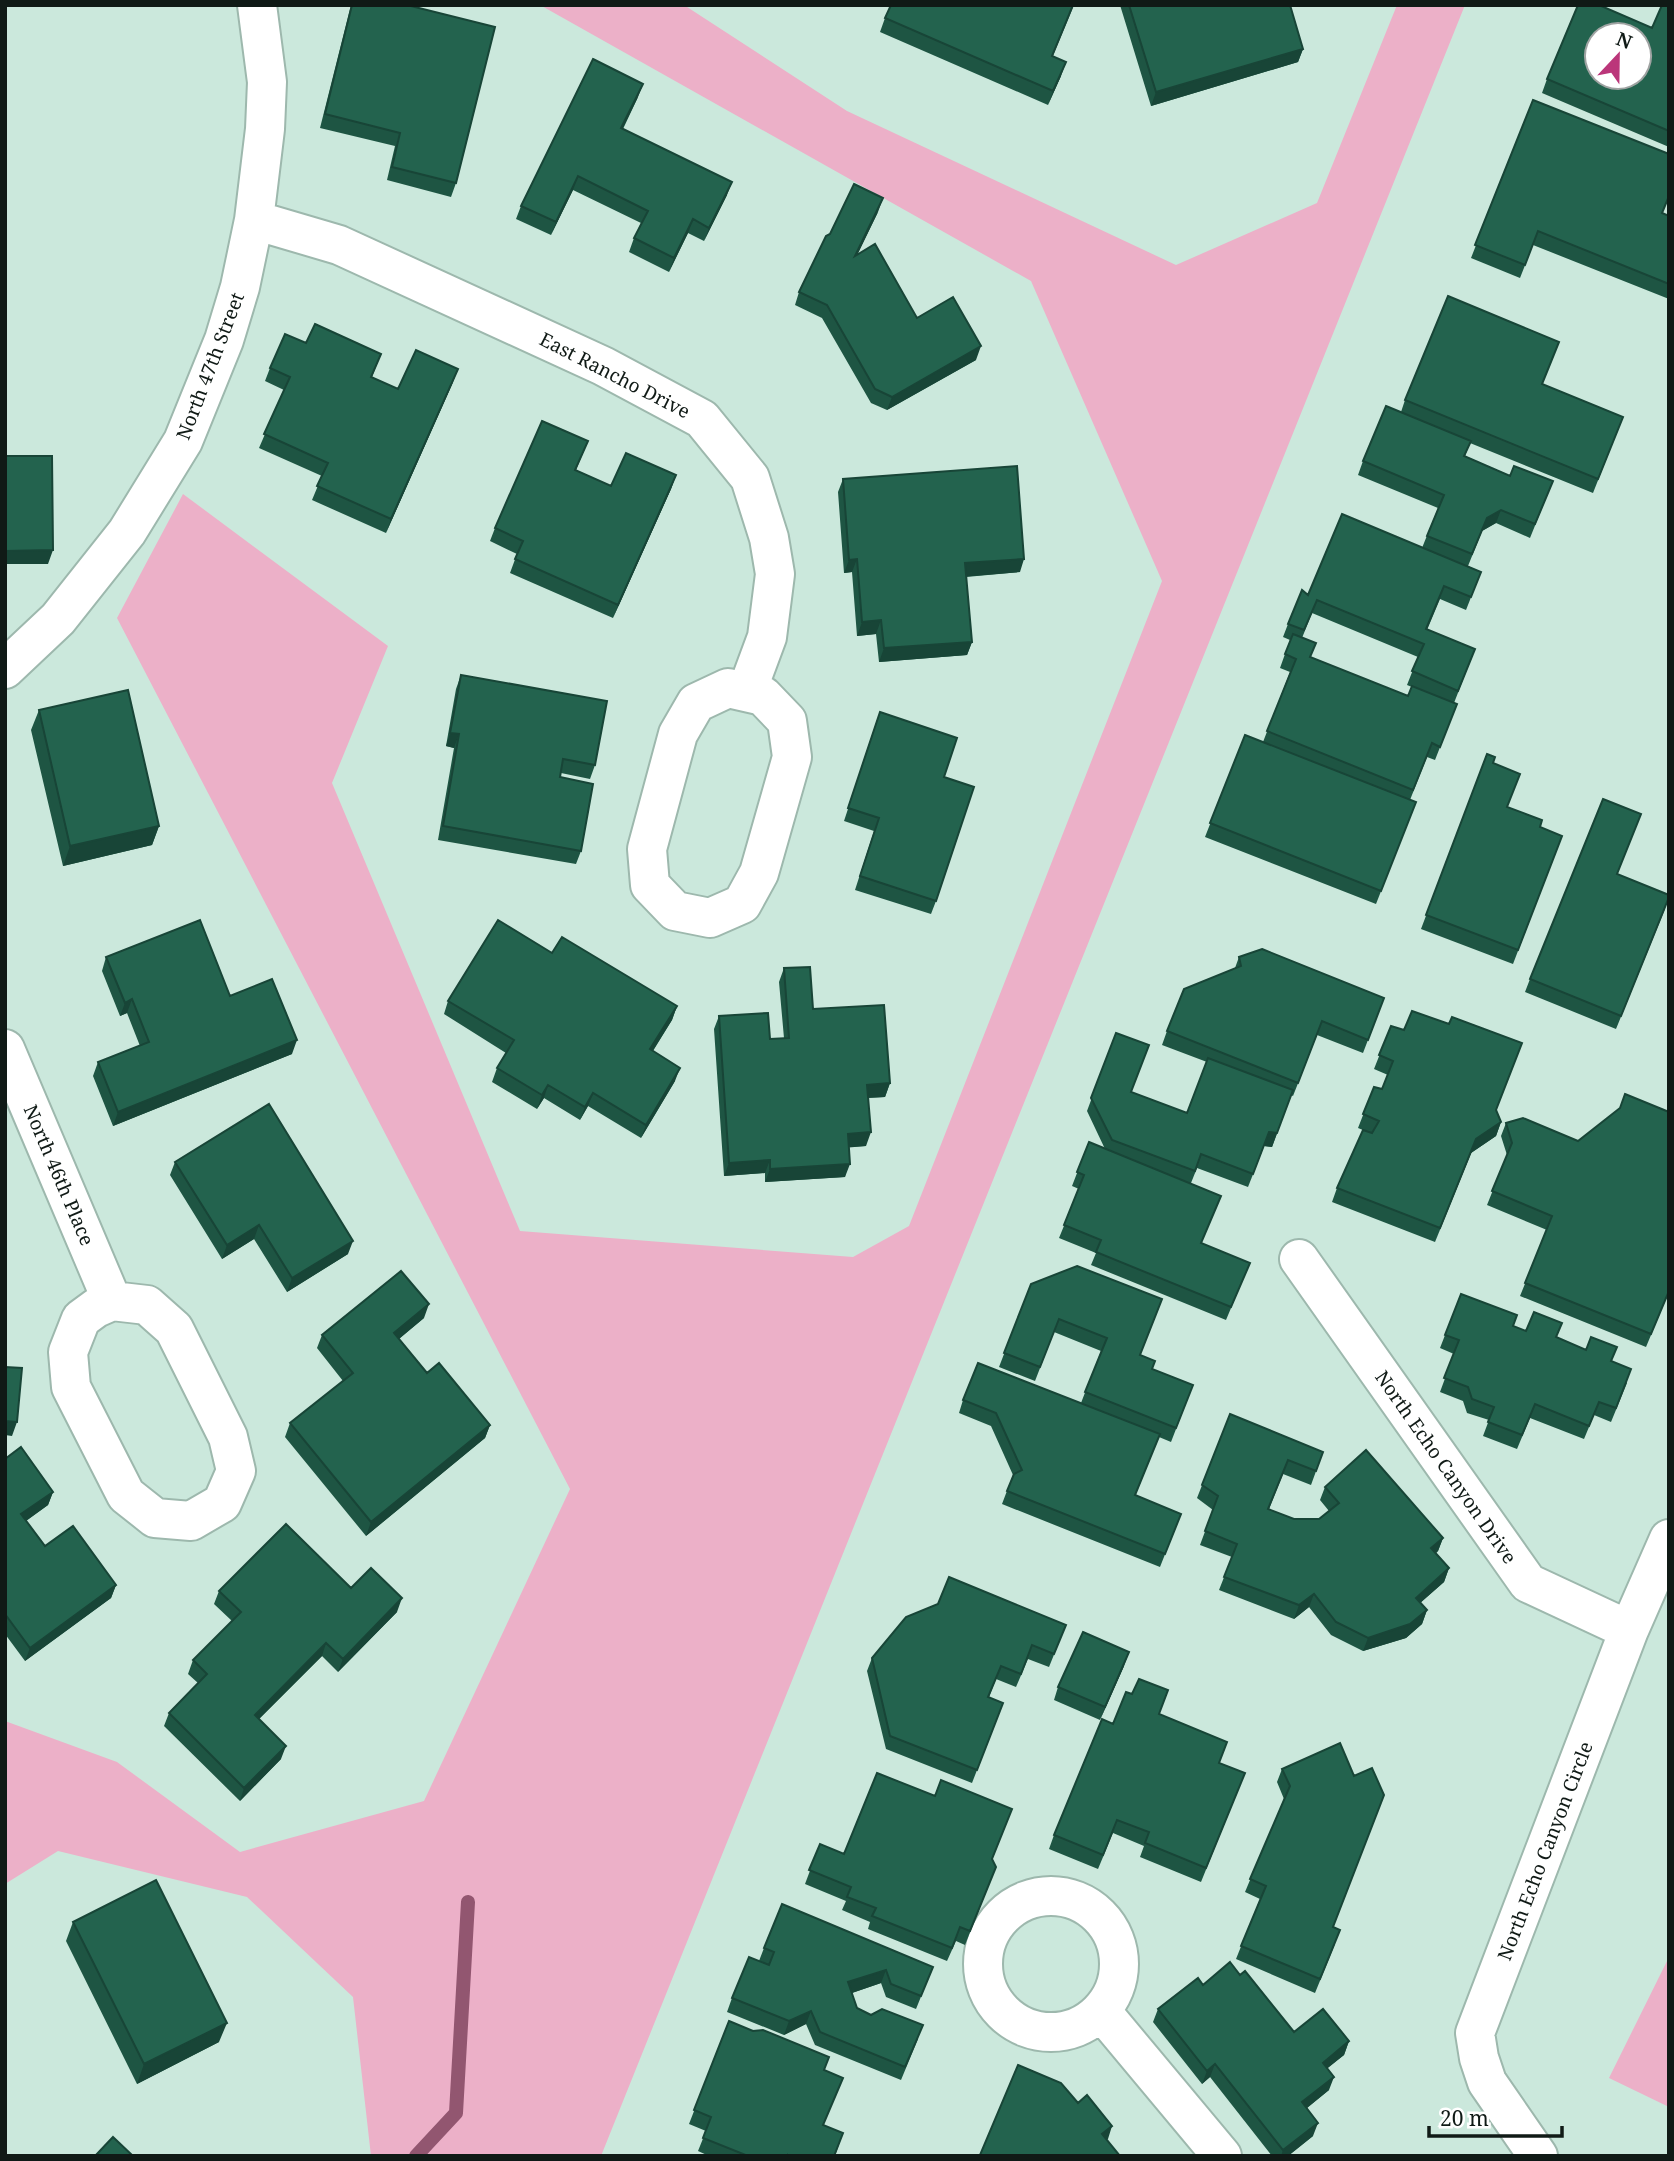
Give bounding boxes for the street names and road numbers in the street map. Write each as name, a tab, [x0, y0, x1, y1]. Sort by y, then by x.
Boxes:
street label: North 47th Street	[170, 288, 250, 443]
street label: East Rancho Drive	[535, 326, 695, 424]
street label: North 46th Place	[18, 1101, 100, 1249]
street label: North Echo Canyon Drive	[1369, 1365, 1523, 1569]
street label: North Echo Canyon Circle	[1491, 1738, 1599, 1964]

